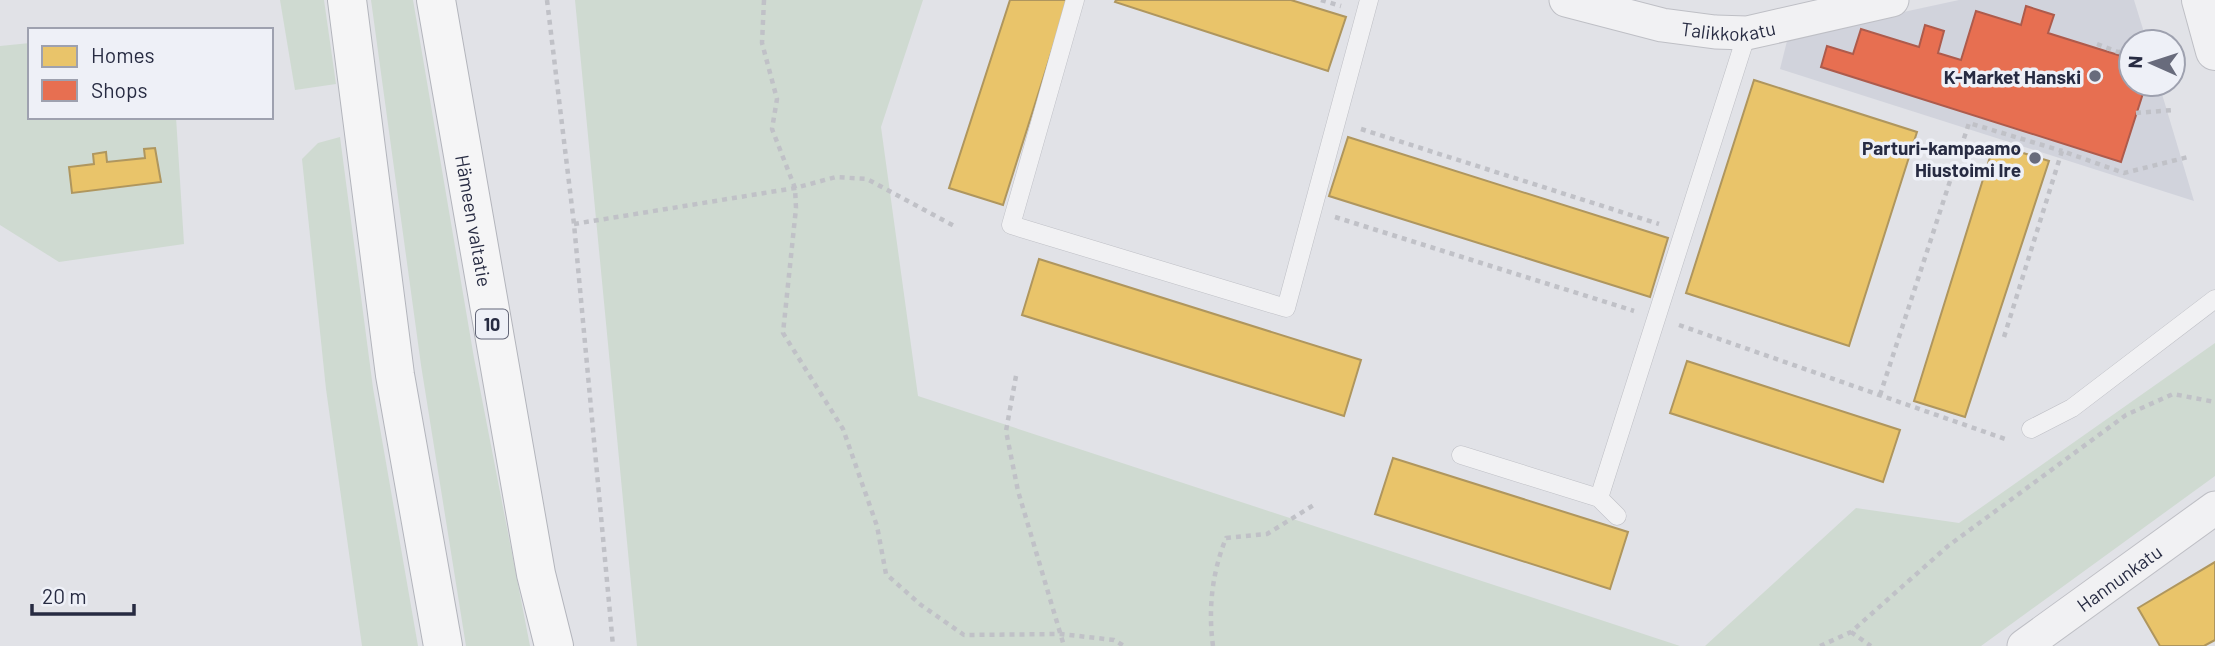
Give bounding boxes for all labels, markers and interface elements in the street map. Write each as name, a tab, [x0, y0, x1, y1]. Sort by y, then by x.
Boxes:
street label: Talikkokatu	[1680, 15, 1777, 45]
legend	[28, 28, 273, 119]
north arrow	[2117, 28, 2187, 98]
text: Homes	[91, 42, 155, 67]
text: N	[2123, 55, 2146, 69]
place label: K-Market Hanski	[1944, 65, 2081, 88]
marker: K-Market Hanski	[2087, 68, 2103, 84]
text: Shops	[91, 77, 148, 102]
place label: Parturi-kampaamo Hiustoimi Ire	[1862, 136, 2021, 181]
marker: Parturi-kampaamo Hiustoimi Ire	[2027, 150, 2043, 166]
street label: Hämeen valtatie	[452, 153, 497, 288]
road number: 10	[476, 310, 508, 338]
street label: Hannunkatu	[2072, 539, 2166, 616]
scale bar	[32, 572, 133, 616]
text: 20 m	[42, 583, 87, 608]

